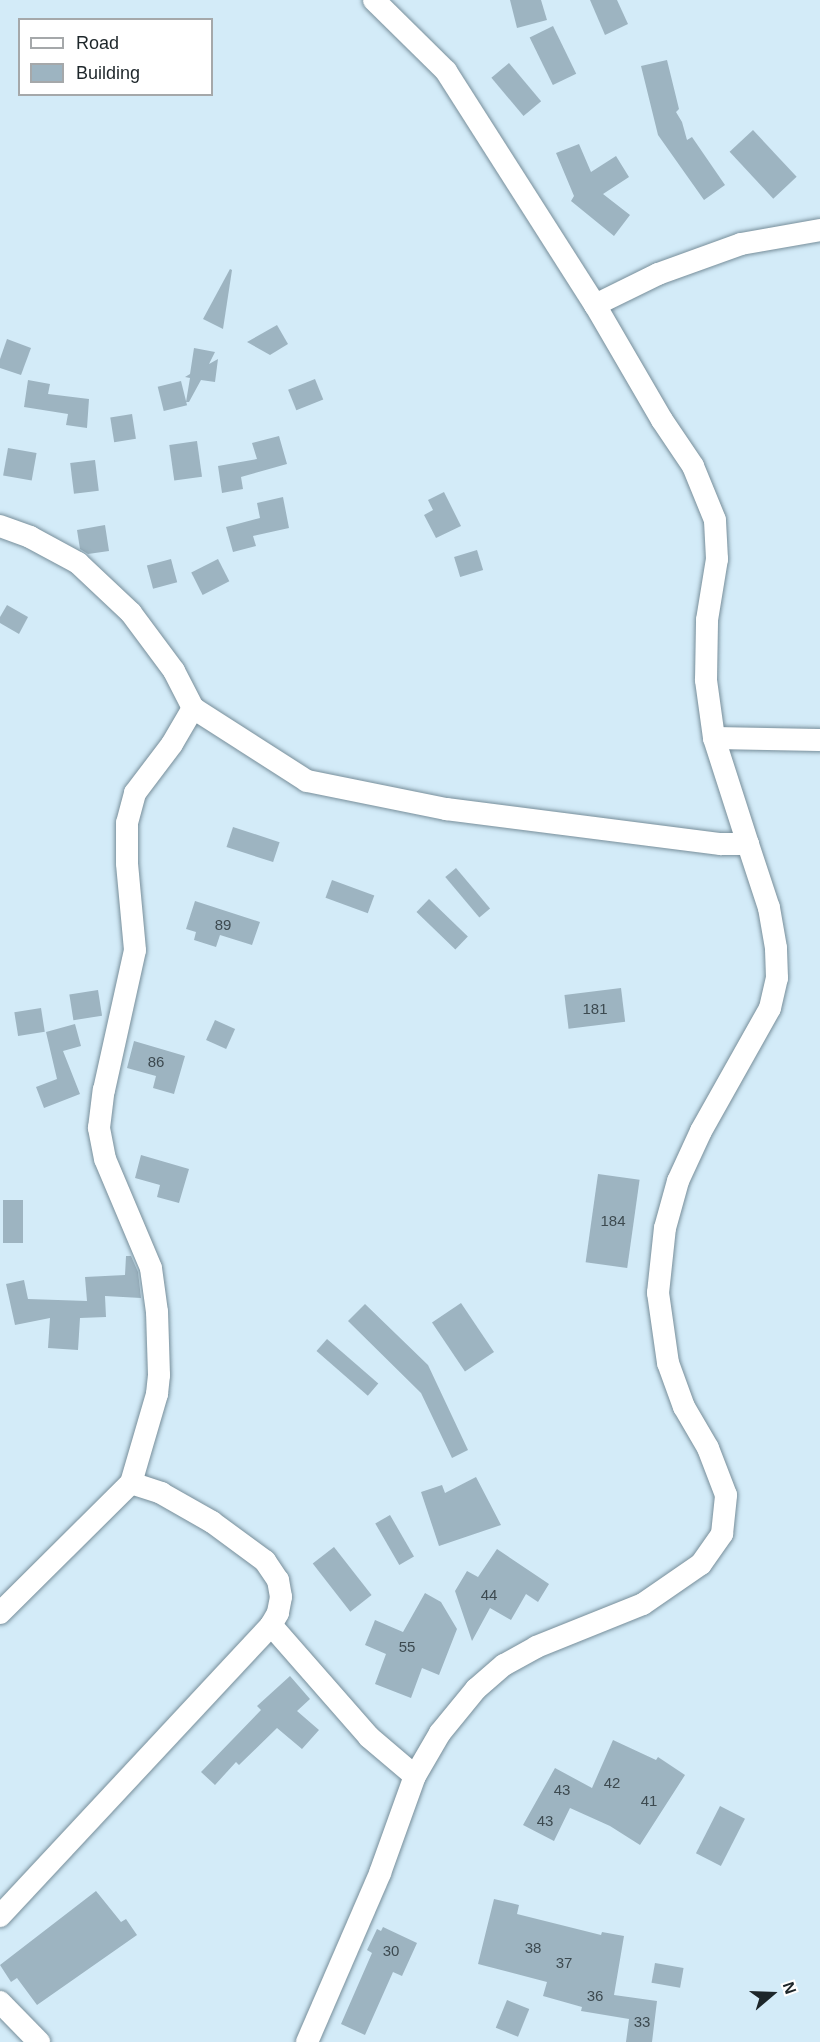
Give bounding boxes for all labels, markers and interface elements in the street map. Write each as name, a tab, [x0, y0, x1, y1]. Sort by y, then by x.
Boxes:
legend	[18, 18, 213, 96]
text: Road	[76, 33, 119, 53]
text: Building	[76, 63, 140, 83]
house number: 89	[215, 916, 231, 934]
house number: 181	[582, 1000, 608, 1018]
house number: 86	[148, 1053, 164, 1071]
house number: 184	[600, 1212, 626, 1230]
house number: 44	[481, 1586, 497, 1604]
house number: 55	[399, 1638, 415, 1656]
house number: 42	[604, 1774, 620, 1792]
house number: 43	[554, 1781, 570, 1799]
house number: 41	[641, 1792, 657, 1810]
house number: 43	[537, 1812, 553, 1830]
house number: 38	[525, 1939, 541, 1957]
house number: 30	[383, 1942, 399, 1960]
house number: 37	[556, 1954, 572, 1972]
north arrow	[742, 1964, 802, 2024]
text: N	[780, 1980, 799, 1996]
house number: 36	[587, 1987, 603, 2005]
house number: 33	[634, 2013, 650, 2031]

